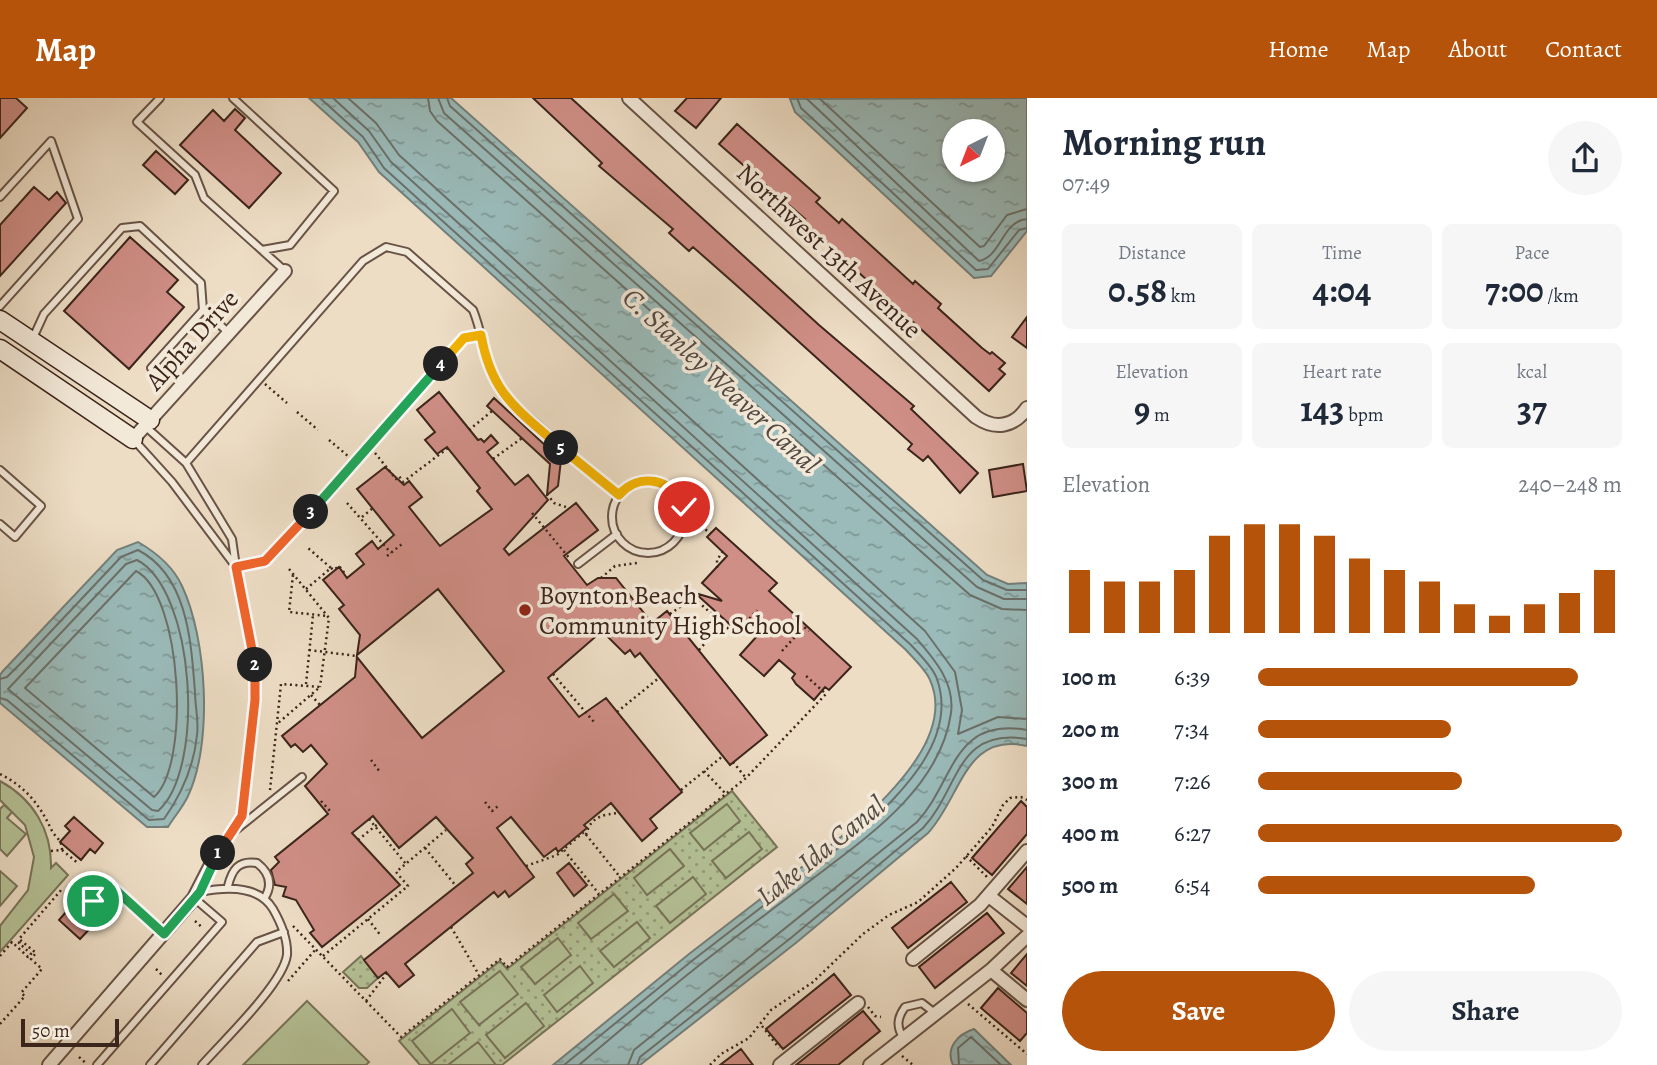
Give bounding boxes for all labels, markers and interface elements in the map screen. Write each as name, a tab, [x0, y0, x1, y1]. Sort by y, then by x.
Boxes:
text: Map	[35, 27, 96, 72]
text: Home	[1268, 33, 1329, 65]
text: Map	[1367, 33, 1411, 65]
text: About	[1449, 33, 1507, 65]
text: Contact	[1545, 33, 1622, 65]
text: Morning run	[1062, 116, 1266, 168]
north arrow	[942, 119, 1004, 182]
map controls	[942, 119, 1005, 182]
button: share	[1548, 121, 1622, 195]
street label: Northwest 13th Avenue	[729, 156, 929, 346]
text: 07:49	[1062, 168, 1110, 199]
text: Distance	[1118, 240, 1186, 266]
text: Time	[1322, 240, 1362, 266]
text: Pace	[1514, 240, 1550, 266]
text: 0.58	[1108, 266, 1167, 314]
text: 4:04	[1313, 266, 1371, 314]
text: 7:00	[1485, 266, 1544, 314]
water label: C. Stanley Weaver Canal	[614, 279, 828, 483]
street label: Alpha Drive	[137, 282, 247, 399]
text: km	[1167, 283, 1196, 309]
text: /km	[1544, 283, 1579, 309]
pin: 4	[424, 346, 458, 382]
text: 4	[436, 350, 445, 376]
text: Elevation	[1116, 359, 1188, 385]
text: Heart rate	[1302, 359, 1382, 385]
text: kcal	[1517, 359, 1547, 385]
text: 9	[1134, 385, 1150, 433]
text: 143	[1300, 385, 1344, 433]
text: 37	[1517, 385, 1547, 433]
text: m	[1150, 402, 1170, 428]
text: bpm	[1344, 402, 1384, 428]
pin: 5	[544, 430, 578, 466]
text: 5	[556, 434, 565, 460]
text: Elevation	[1062, 469, 1150, 500]
text: 240–248 m	[1518, 469, 1622, 500]
pin	[654, 477, 714, 537]
icon: check	[665, 488, 703, 526]
pin: 3	[294, 494, 328, 530]
text: 3	[306, 498, 315, 524]
place label: Boynton Beach Community High School	[539, 578, 801, 643]
marker: Boynton Beach Community High School	[517, 602, 533, 618]
pin: 2	[238, 648, 272, 682]
text: 2	[250, 651, 259, 677]
text: 100 m	[1062, 662, 1117, 693]
text: 6:39	[1174, 662, 1210, 693]
text: 200 m	[1062, 714, 1120, 745]
text: 7:34	[1174, 714, 1209, 745]
text: 300 m	[1062, 766, 1118, 797]
text: 7:26	[1174, 766, 1211, 797]
water label: Lake Ida Canal	[748, 787, 894, 915]
text: 400 m	[1062, 818, 1119, 849]
text: 6:27	[1174, 818, 1211, 849]
pin: 1	[200, 836, 235, 870]
text: 1	[214, 839, 221, 865]
text: 500 m	[1062, 870, 1118, 901]
text: 6:54	[1174, 870, 1210, 901]
pin	[63, 871, 123, 931]
icon: arrive	[74, 882, 112, 920]
button: Save	[1062, 971, 1335, 1051]
button: Share	[1349, 971, 1622, 1051]
scale bar	[21, 1016, 119, 1048]
text: 50 m	[32, 1018, 70, 1044]

